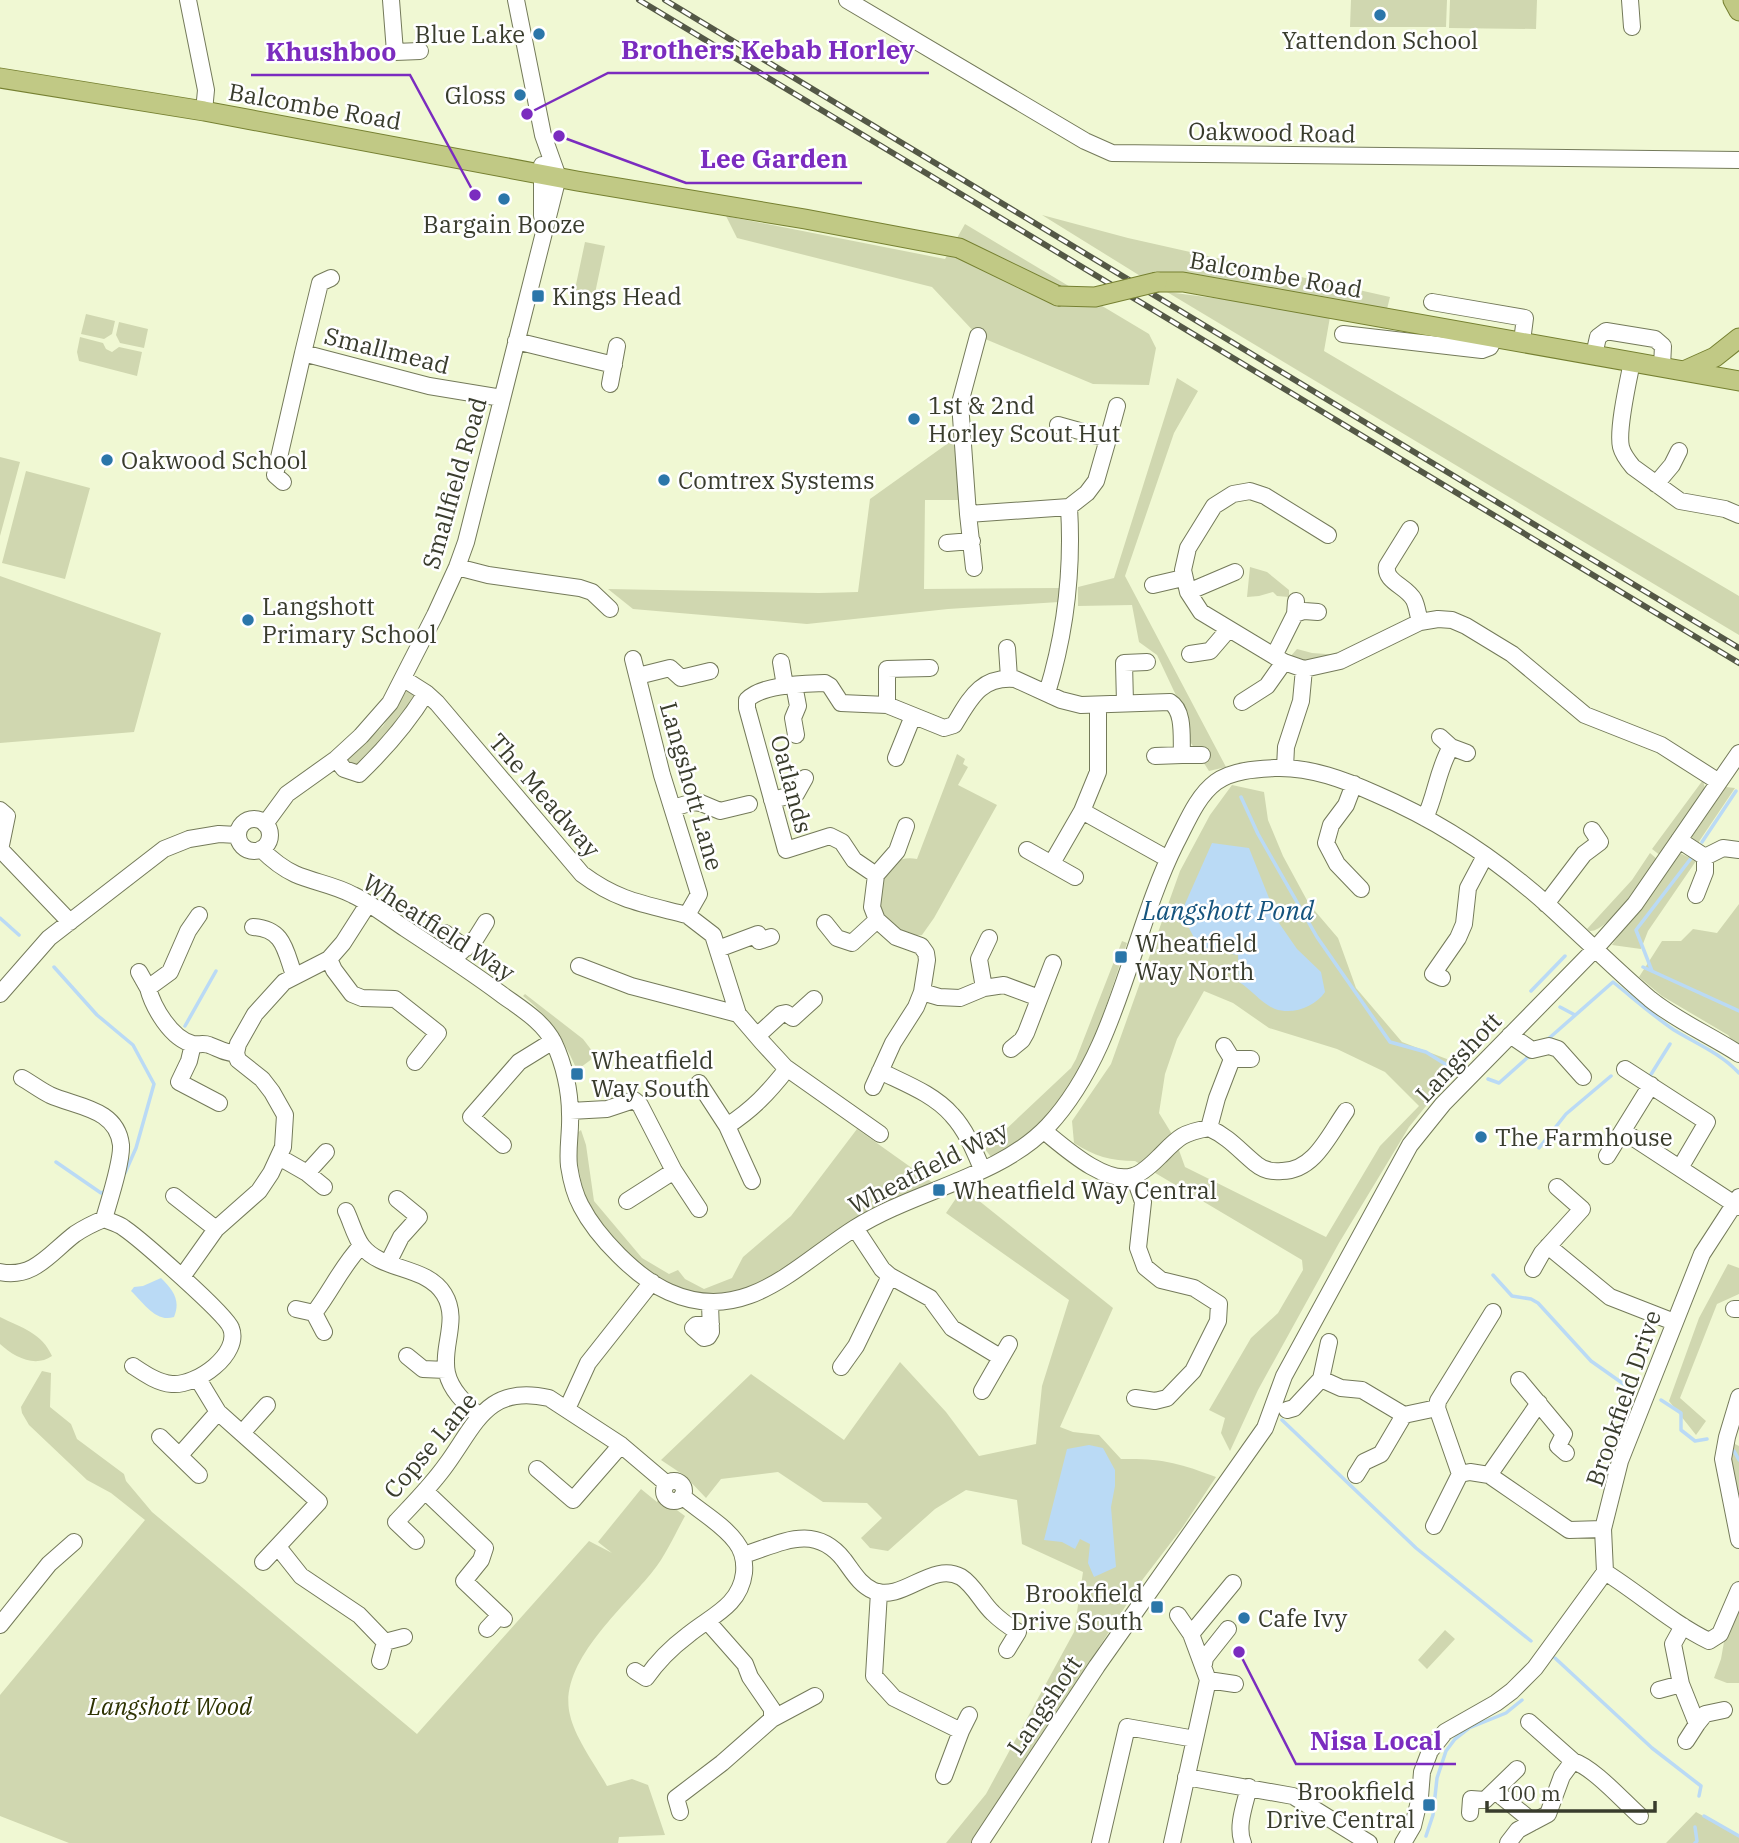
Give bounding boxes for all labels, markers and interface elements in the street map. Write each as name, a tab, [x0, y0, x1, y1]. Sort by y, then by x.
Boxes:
marker: Yattendon School	[1372, 7, 1388, 23]
place label: Blue Lake	[415, 18, 525, 50]
place label: Yattendon School	[1282, 24, 1478, 56]
marker: Blue Lake	[531, 26, 547, 42]
callout: Brothers Kebab Horley	[608, 26, 929, 73]
callout: Khushboo	[251, 28, 410, 75]
text: Brothers Kebab Horley	[621, 32, 915, 66]
text: Khushboo	[266, 34, 396, 68]
street label: Balcombe Road	[226, 75, 404, 137]
place label: Gloss	[445, 79, 506, 111]
marker: Gloss	[512, 87, 528, 103]
street label: Oakwood Road	[1188, 115, 1356, 149]
callout: Lee Garden	[686, 136, 862, 183]
text: Lee Garden	[700, 141, 848, 175]
marker: Bargain Booze	[496, 191, 512, 207]
place label: Bargain Booze	[423, 208, 585, 240]
street label: Balcombe Road	[1187, 243, 1365, 305]
place label: Kings Head	[552, 280, 682, 312]
marker: Kings Head	[530, 288, 546, 304]
street label: Smallmead	[321, 319, 453, 381]
place label: 1st & 2nd Horley Scout Hut	[928, 389, 1120, 449]
street label: Smallfield Road	[414, 393, 494, 573]
marker: 1st & 2nd Horley Scout Hut	[906, 411, 922, 427]
place label: Oakwood School	[121, 444, 307, 476]
marker: Oakwood School	[99, 452, 115, 468]
place label: Comtrex Systems	[678, 464, 875, 496]
marker: Comtrex Systems	[656, 472, 672, 488]
place label: Langshott Primary School	[262, 590, 437, 650]
marker: Langshott Primary School	[240, 612, 256, 628]
street label: Langshott Lane	[653, 698, 731, 874]
street label: The Meadway	[482, 726, 608, 864]
street label: Oatlands	[764, 731, 820, 837]
street label: Wheatfield Way	[357, 866, 521, 988]
water label: Langshott Pond	[1141, 893, 1315, 927]
place label: Wheatfield Way North	[1135, 927, 1258, 987]
marker: Wheatfield Way North	[1113, 949, 1129, 965]
street label: Langshott	[1408, 1005, 1508, 1109]
place label: Wheatfield Way South	[591, 1044, 714, 1104]
marker: Wheatfield Way South	[569, 1066, 585, 1082]
street label: Wheatfield Way	[843, 1113, 1014, 1221]
place label: The Farmhouse	[1495, 1121, 1673, 1153]
marker: The Farmhouse	[1473, 1129, 1489, 1145]
place label: Wheatfield Way Central	[953, 1174, 1217, 1206]
marker: Wheatfield Way Central	[931, 1182, 947, 1198]
street label: Brookfield Drive	[1578, 1306, 1668, 1490]
street label: Copse Lane	[376, 1385, 484, 1505]
place label: Brookfield Drive South	[1011, 1577, 1143, 1637]
marker: Brookfield Drive South	[1149, 1599, 1165, 1615]
place label: Cafe Ivy	[1258, 1602, 1348, 1634]
marker: Cafe Ivy	[1236, 1610, 1252, 1626]
street label: Langshott	[999, 1649, 1089, 1761]
park label: Langshott Wood	[87, 1690, 253, 1722]
callout: Nisa Local	[1296, 1717, 1456, 1764]
text: Nisa Local	[1310, 1723, 1442, 1757]
scale bar	[1487, 1770, 1655, 1814]
place label: Brookfield Drive Central	[1266, 1775, 1415, 1835]
text: 100 m	[1498, 1779, 1561, 1807]
marker: Brookfield Drive Central	[1421, 1797, 1437, 1813]

